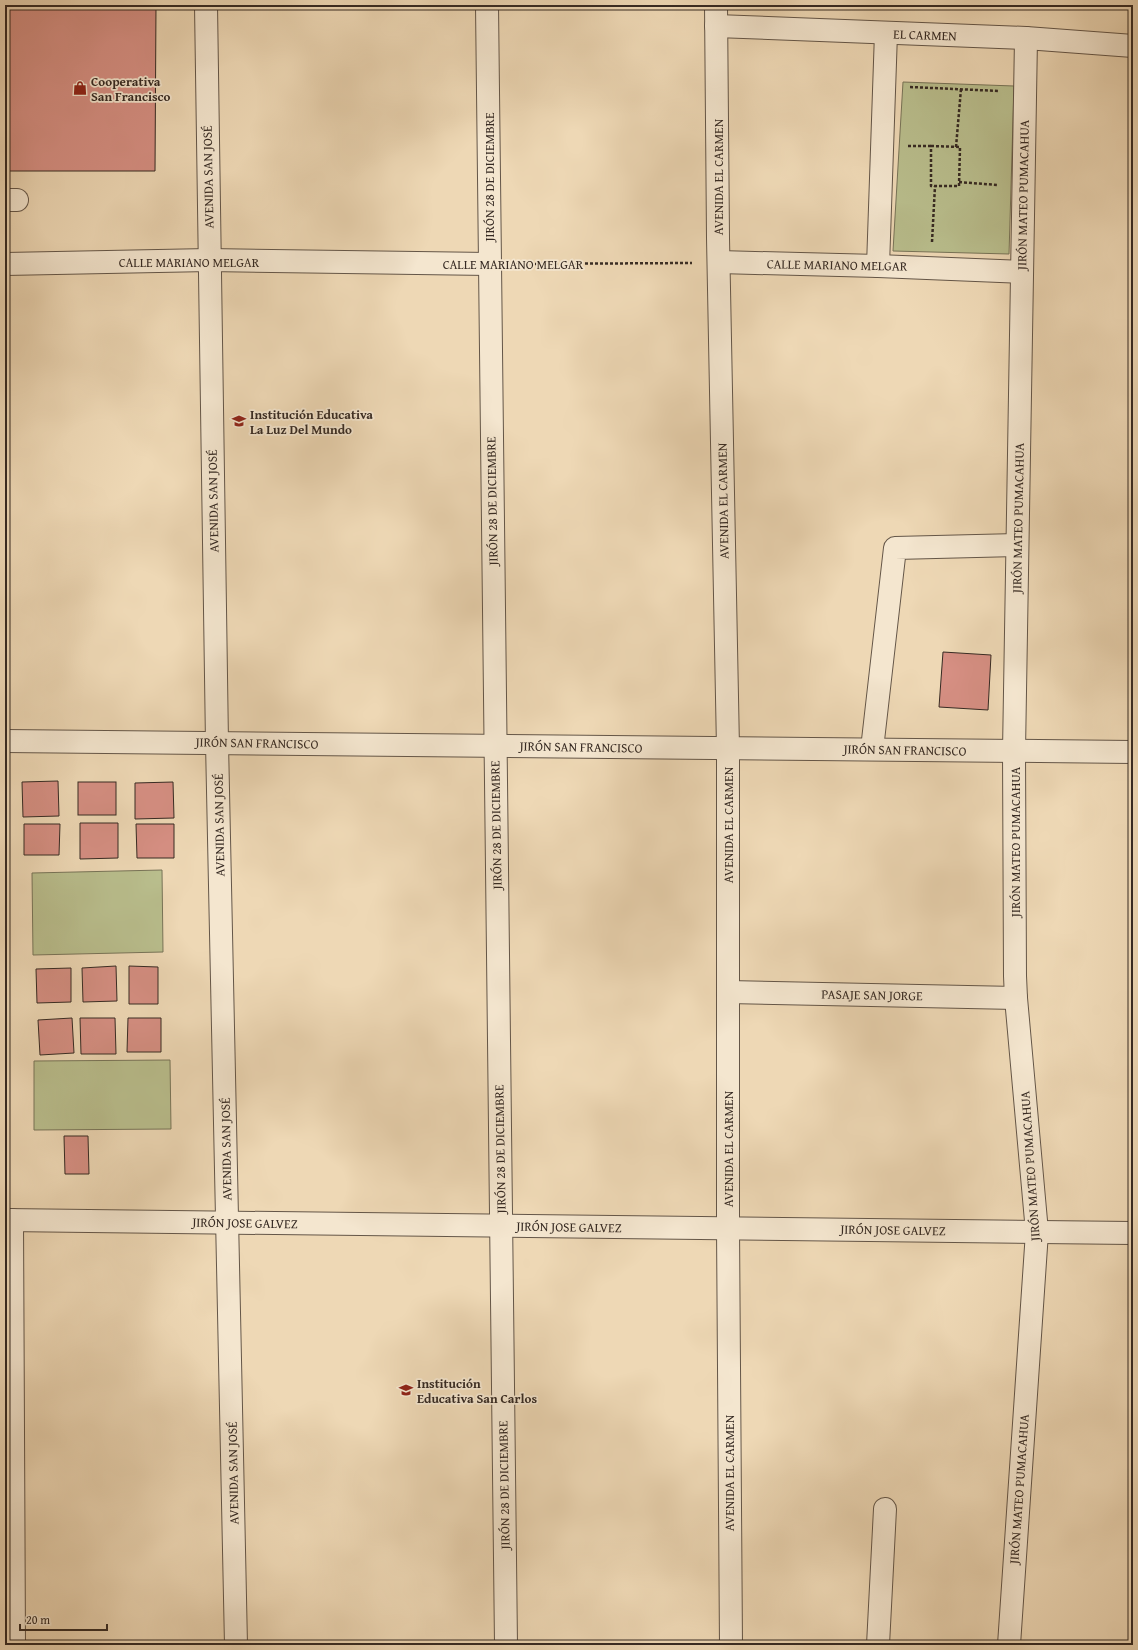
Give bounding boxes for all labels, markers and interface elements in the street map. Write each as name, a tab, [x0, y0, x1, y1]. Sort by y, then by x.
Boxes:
street label: EL CARMEN	[893, 24, 958, 46]
place label: Cooperativa San Francisco	[91, 72, 171, 106]
shop icon: Cooperativa San Francisco	[72, 80, 88, 96]
street label: JIRÓN 28 DE DICIEMBRE	[480, 112, 499, 244]
street label: AVENIDA EL CARMEN	[709, 118, 728, 235]
street label: JIRÓN MATEO PUMACAHUA	[1012, 120, 1034, 272]
street label: AVENIDA SAN JOSÉ	[198, 125, 218, 229]
street label: CALLE MARIANO MELGAR	[119, 253, 260, 272]
street label: CALLE MARIANO MELGAR	[767, 254, 908, 276]
street label: CALLE MARIANO MELGAR	[443, 255, 584, 274]
place label: Institución Educativa La Luz Del Mundo	[250, 405, 373, 439]
school or university icon: Institución Educativa La Luz Del Mundo	[231, 413, 247, 429]
street label: JIRÓN 28 DE DICIEMBRE	[481, 436, 503, 568]
street label: AVENIDA EL CARMEN	[712, 442, 734, 559]
street label: JIRÓN MATEO PUMACAHUA	[1007, 443, 1029, 595]
street label: AVENIDA SAN JOSÉ	[203, 449, 223, 553]
street label: JIRÓN SAN FRANCISCO	[193, 732, 319, 754]
street label: JIRÓN SAN FRANCISCO	[517, 736, 643, 758]
street label: JIRÓN SAN FRANCISCO	[841, 739, 967, 761]
street label: JIRÓN 28 DE DICIEMBRE	[485, 760, 507, 892]
street label: AVENIDA EL CARMEN	[719, 766, 738, 883]
street label: JIRÓN MATEO PUMACAHUA	[1006, 767, 1025, 919]
street label: AVENIDA SAN JOSÉ	[209, 773, 229, 877]
street label: PASAJE SAN JORGE	[821, 985, 923, 1005]
street label: JIRÓN 28 DE DICIEMBRE	[489, 1084, 511, 1216]
street label: AVENIDA EL CARMEN	[719, 1090, 738, 1207]
street label: JIRÓN MATEO PUMACAHUA	[1015, 1090, 1045, 1244]
street label: AVENIDA SAN JOSÉ	[216, 1097, 236, 1201]
street label: JIRÓN JOSE GALVEZ	[190, 1213, 298, 1233]
street label: JIRÓN JOSE GALVEZ	[514, 1217, 622, 1237]
street label: JIRÓN JOSE GALVEZ	[838, 1220, 946, 1240]
place label: Institución Educativa San Carlos	[417, 1374, 537, 1408]
school or university icon: Institución Educativa San Carlos	[398, 1382, 414, 1398]
street label: JIRÓN MATEO PUMACAHUA	[1004, 1413, 1034, 1567]
street label: AVENIDA EL CARMEN	[720, 1414, 739, 1531]
street label: JIRÓN 28 DE DICIEMBRE	[493, 1420, 515, 1552]
street label: AVENIDA SAN JOSÉ	[223, 1421, 243, 1525]
scale bar	[20, 1606, 107, 1632]
text: 20 m	[26, 1611, 50, 1628]

